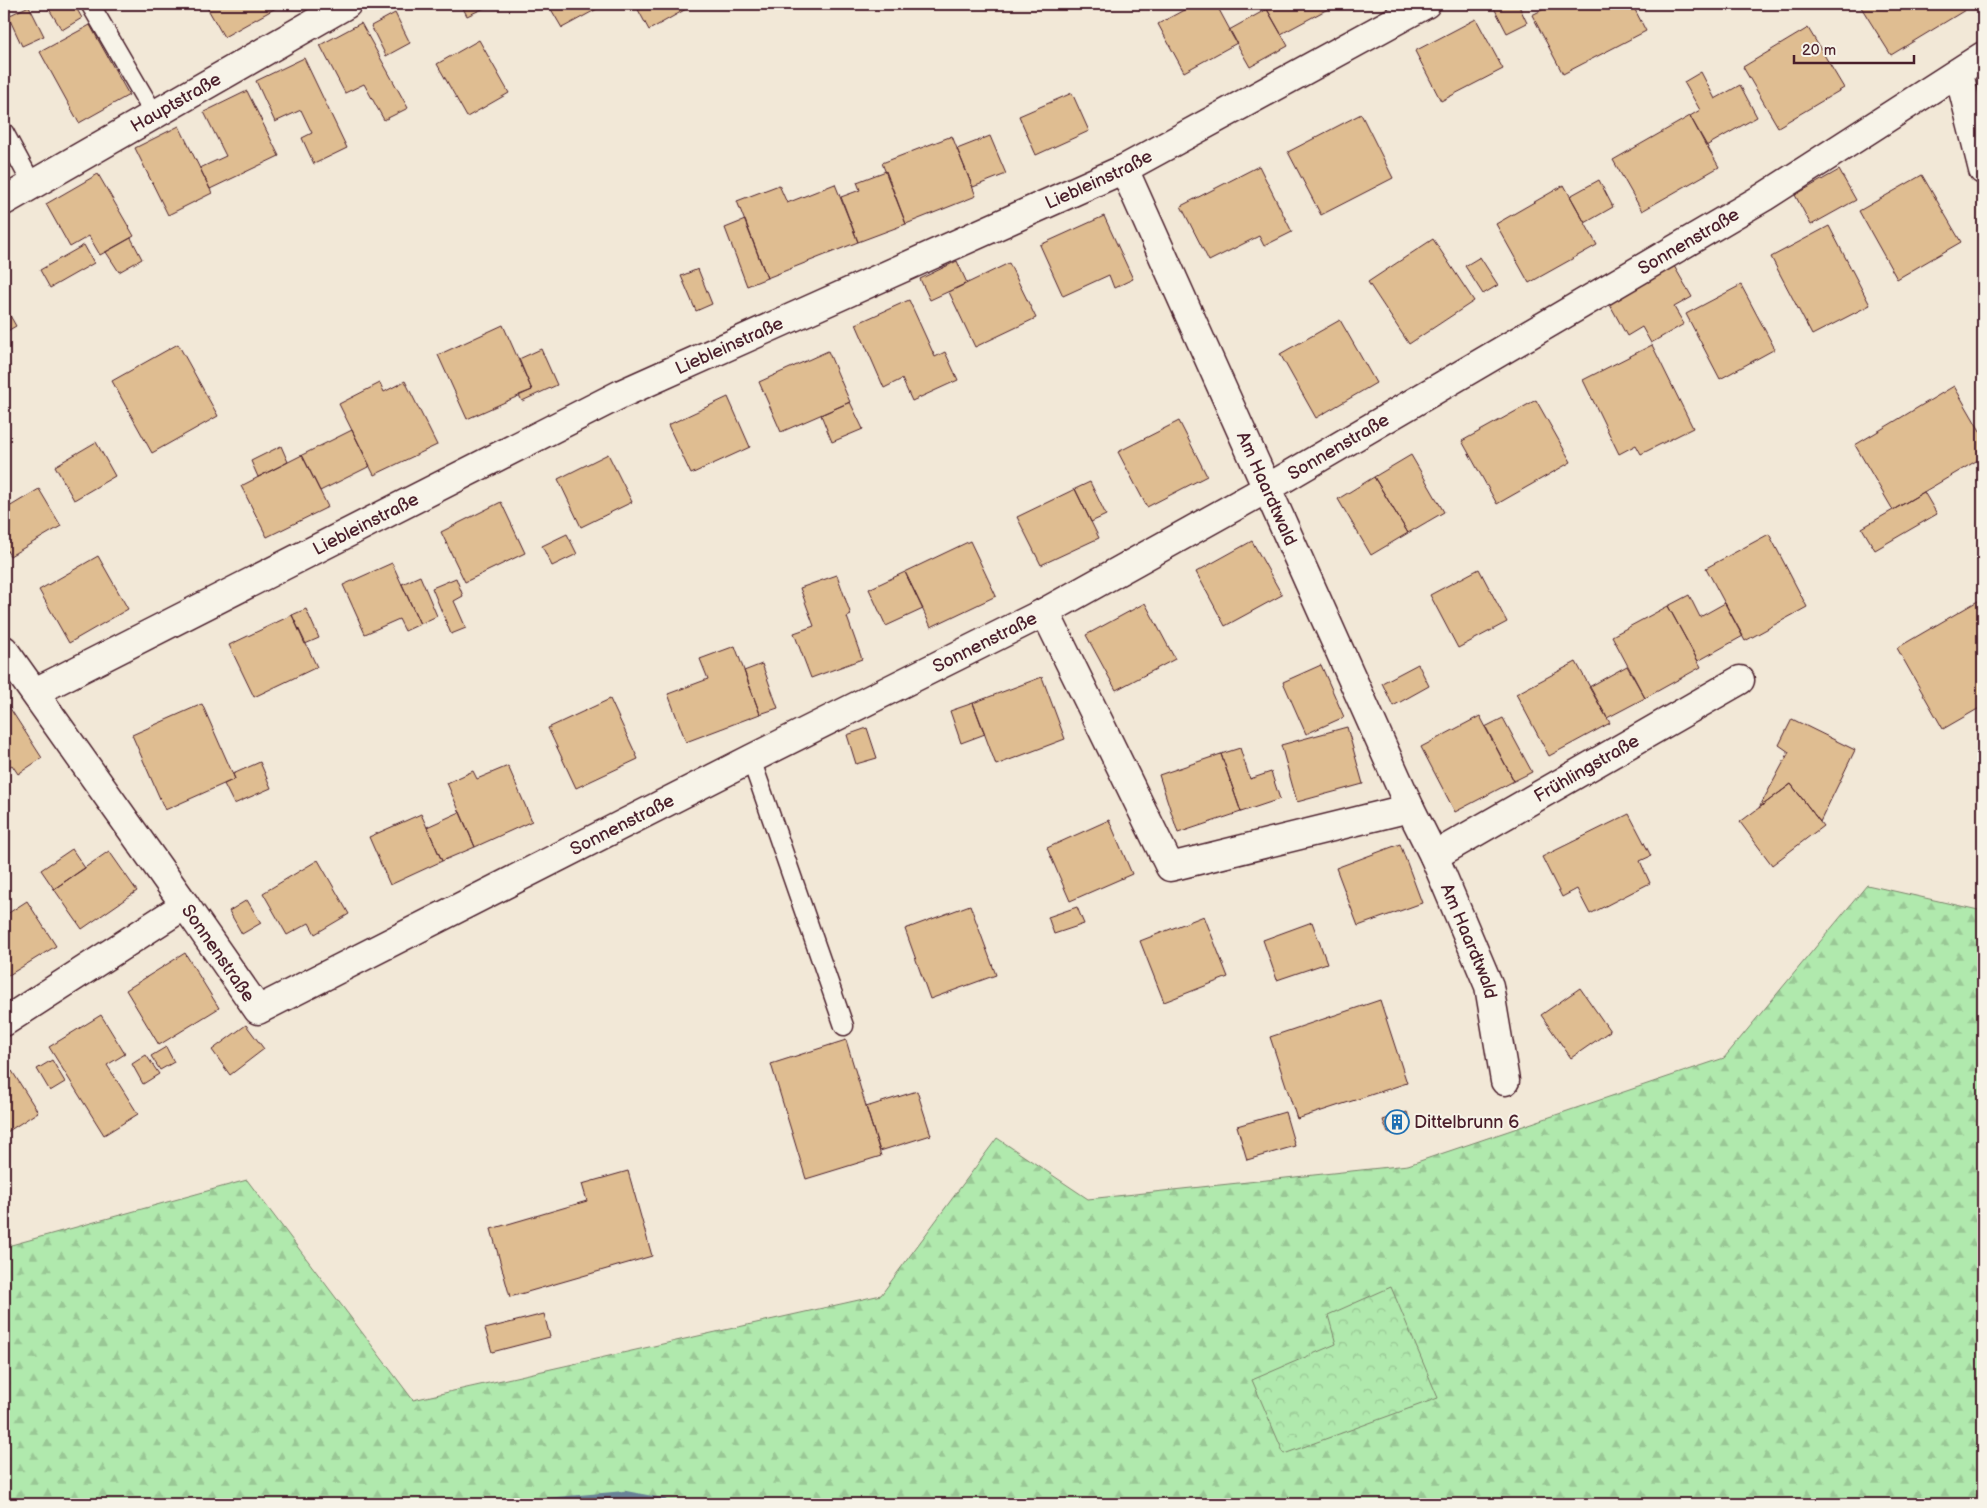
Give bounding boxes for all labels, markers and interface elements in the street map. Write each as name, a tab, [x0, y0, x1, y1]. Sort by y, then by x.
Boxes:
scale bar	[1794, 32, 1914, 64]
text: 20 m	[1802, 41, 1836, 60]
street label: Hauptstraße	[127, 69, 225, 137]
street label: Liebleinstraße	[1042, 145, 1156, 214]
street label: Sonnenstraße	[1634, 204, 1743, 280]
street label: Liebleinstraße	[672, 313, 787, 379]
street label: Sonnenstraße	[1284, 409, 1393, 485]
street label: Am Haardtwald	[1232, 428, 1301, 549]
street label: Liebleinstraße	[310, 489, 423, 560]
street label: Sonnenstraße	[929, 608, 1041, 677]
street label: Frühlingstraße	[1531, 730, 1643, 807]
street label: Sonnenstraße	[567, 790, 678, 860]
street label: Am Haardtwald	[1436, 881, 1501, 1000]
street label: Sonnenstraße	[177, 901, 259, 1006]
building icon: Dittelbrunn 6	[1384, 1109, 1410, 1135]
place label: Dittelbrunn 6	[1414, 1112, 1519, 1133]

